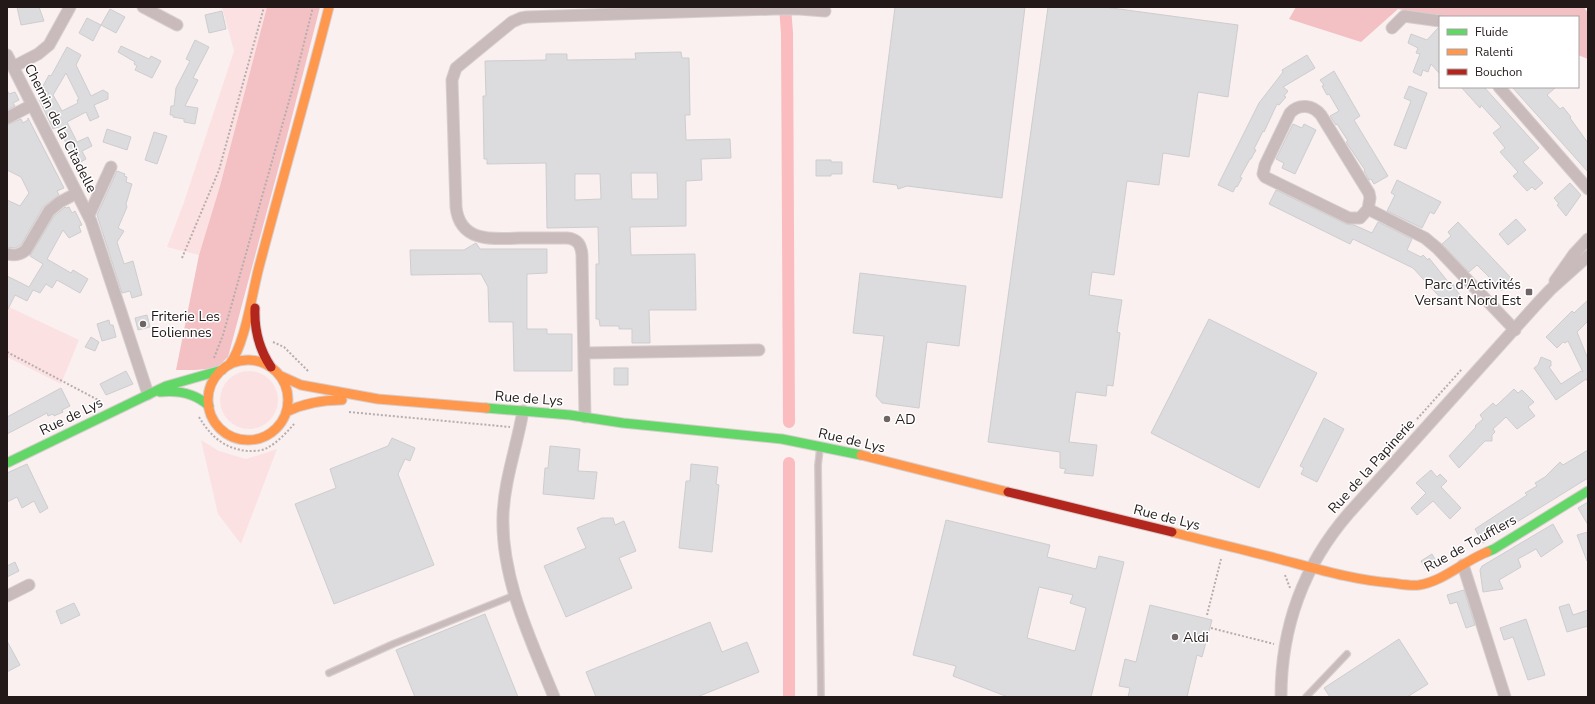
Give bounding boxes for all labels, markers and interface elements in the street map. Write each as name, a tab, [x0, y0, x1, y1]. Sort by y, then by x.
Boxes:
legend	[1439, 16, 1579, 88]
text: Fluide	[1475, 24, 1508, 40]
text: Ralenti	[1475, 44, 1513, 60]
street label: Chemin de la Citadelle	[20, 61, 101, 196]
text: Bouchon	[1475, 64, 1522, 80]
place label: Parc d'Activités Versant Nord Est	[1414, 275, 1521, 310]
marker: Parc d'Activités Versant Nord Est	[1524, 287, 1534, 297]
place label: Friterie Les Eoliennes	[151, 307, 220, 342]
marker: Friterie Les Eoliennes	[138, 319, 148, 329]
street label: Rue de Lys	[494, 387, 564, 410]
street label: Rue de Lys	[36, 393, 106, 440]
place label: AD	[895, 410, 916, 429]
marker: AD	[882, 414, 892, 424]
street label: Rue de la Papinerie	[1324, 415, 1419, 518]
street label: Rue de Lys	[816, 424, 888, 457]
street label: Rue de Lys	[1131, 500, 1203, 535]
street label: Rue de Toufflers	[1421, 510, 1520, 577]
place label: Aldi	[1183, 628, 1209, 647]
marker: Aldi	[1170, 632, 1180, 642]

